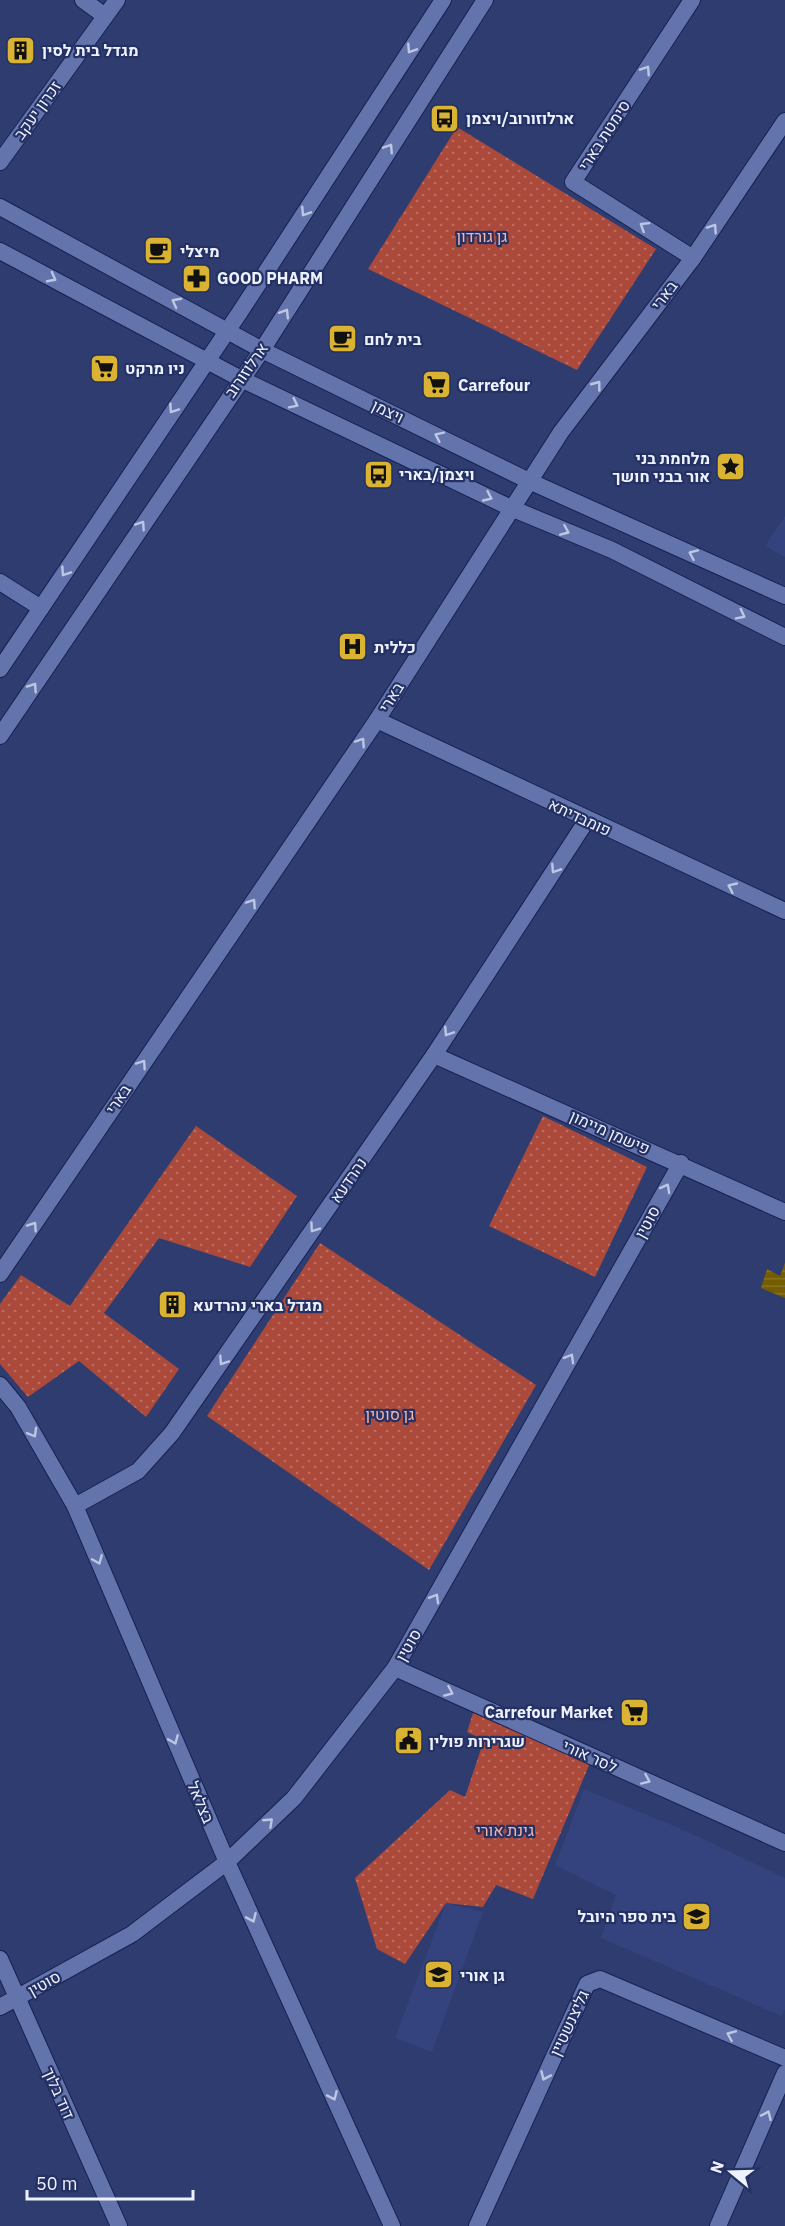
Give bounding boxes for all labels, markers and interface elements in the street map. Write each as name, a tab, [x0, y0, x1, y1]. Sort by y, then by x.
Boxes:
building icon: מגדל בית לסין	[5, 34, 37, 66]
place label: מגדל בית לסין	[42, 40, 139, 60]
one-way arrow	[407, 42, 418, 53]
one-way arrow	[639, 66, 650, 77]
street label: זכרון יעקב	[9, 76, 65, 143]
street label: סימטת בארי	[574, 96, 634, 174]
bus stop icon: ארלוזורוב/ויצמן	[429, 102, 461, 134]
place label: ארלוזורוב/ויצמן	[466, 108, 575, 128]
one-way arrow	[382, 144, 393, 155]
one-way arrow	[301, 206, 312, 217]
one-way arrow	[639, 223, 650, 234]
one-way arrow	[705, 224, 716, 235]
park label: גן גורדון	[457, 226, 507, 246]
cafe icon: מיצלי	[143, 235, 175, 267]
place label: מיצלי	[180, 241, 219, 261]
pharmacy icon: GOOD PHARM	[180, 262, 212, 294]
place label: GOOD PHARM	[217, 268, 323, 288]
one-way arrow	[45, 271, 56, 282]
street label: בארי	[647, 276, 682, 314]
one-way arrow	[172, 298, 183, 309]
one-way arrow	[278, 309, 289, 320]
cafe icon: בית לחם	[327, 323, 359, 355]
place label: בית לחם	[364, 329, 422, 349]
street label: ארלוזורוב	[220, 339, 272, 401]
supermarket icon: ניו מרקט	[88, 352, 120, 384]
place label: ניו מרקט	[125, 358, 185, 378]
supermarket icon: Carrefour	[421, 369, 453, 401]
place label: Carrefour	[458, 375, 531, 395]
one-way arrow	[589, 381, 600, 392]
street label: ויצמן	[369, 395, 407, 427]
one-way arrow	[287, 397, 298, 408]
one-way arrow	[169, 403, 180, 414]
one-way arrow	[434, 432, 445, 444]
place label: מלחמת בני אור בבני חושך	[612, 448, 710, 486]
place icon: מלחמת בני אור בבני חושך	[715, 451, 747, 483]
bus stop icon: ויצמן/בארי	[362, 458, 394, 490]
place label: ויצמן/בארי	[399, 464, 475, 484]
one-way arrow	[482, 490, 493, 502]
one-way arrow	[134, 521, 145, 532]
one-way arrow	[559, 524, 570, 536]
one-way arrow	[689, 550, 700, 562]
one-way arrow	[60, 566, 72, 576]
one-way arrow	[734, 608, 745, 619]
hospital icon: כללית	[337, 631, 369, 663]
place label: כללית	[374, 637, 416, 657]
street label: בארי	[374, 678, 408, 716]
one-way arrow	[25, 683, 36, 694]
one-way arrow	[354, 738, 366, 748]
street label: פומבדיתא	[546, 794, 614, 840]
one-way arrow	[551, 862, 562, 873]
one-way arrow	[727, 882, 738, 894]
one-way arrow	[244, 899, 256, 909]
one-way arrow	[445, 1026, 456, 1037]
one-way arrow	[135, 1060, 146, 1071]
street label: בארי	[101, 1080, 135, 1118]
street label: פישמן מיימון	[567, 1106, 653, 1158]
street label: נהרדעא	[325, 1153, 371, 1207]
one-way arrow	[659, 1184, 670, 1194]
street label: סוטין	[630, 1202, 664, 1242]
one-way arrow	[25, 1222, 37, 1232]
one-way arrow	[310, 1222, 322, 1232]
building icon: מגדל בארי נהרדעא	[156, 1289, 188, 1321]
place label: מגדל בארי נהרדעא	[193, 1295, 322, 1315]
one-way arrow	[219, 1354, 230, 1365]
one-way arrow	[563, 1354, 575, 1364]
park label: גן סוטין	[366, 1404, 414, 1424]
one-way arrow	[26, 1427, 37, 1438]
one-way arrow	[91, 1554, 103, 1565]
one-way arrow	[428, 1594, 439, 1605]
street label: סוטין	[391, 1625, 425, 1665]
one-way arrow	[442, 1685, 453, 1697]
supermarket icon: Carrefour Market	[618, 1696, 650, 1728]
place label: Carrefour Market	[485, 1702, 613, 1722]
public building icon: שגרירות פולין	[392, 1725, 424, 1757]
place label: שגרירות פולין	[429, 1731, 525, 1751]
one-way arrow	[167, 1733, 179, 1744]
street label: לסר אורי	[560, 1735, 620, 1777]
one-way arrow	[639, 1773, 650, 1785]
street label: בצלאל	[183, 1778, 219, 1827]
one-way arrow	[263, 1818, 273, 1829]
park label: גינת אורי	[476, 1820, 534, 1840]
school or university icon: בית ספר היובל	[681, 1900, 713, 1932]
place label: בית ספר היובל	[577, 1906, 676, 1926]
one-way arrow	[245, 1912, 257, 1923]
school or university icon: גן אורי	[423, 1959, 455, 1991]
place label: גן אורי	[460, 1965, 505, 1985]
street label: סוטין	[24, 1966, 64, 2000]
street label: גליצנשטיין	[545, 1987, 593, 2059]
one-way arrow	[727, 2030, 738, 2042]
street label: דוד בלוך	[39, 2064, 79, 2122]
one-way arrow	[540, 2070, 552, 2081]
one-way arrow	[326, 2089, 338, 2100]
one-way arrow	[759, 2110, 771, 2121]
north arrow	[701, 2142, 761, 2202]
text: N	[705, 2158, 728, 2176]
scale bar	[27, 2163, 194, 2201]
text: 50 m	[36, 2172, 78, 2195]

